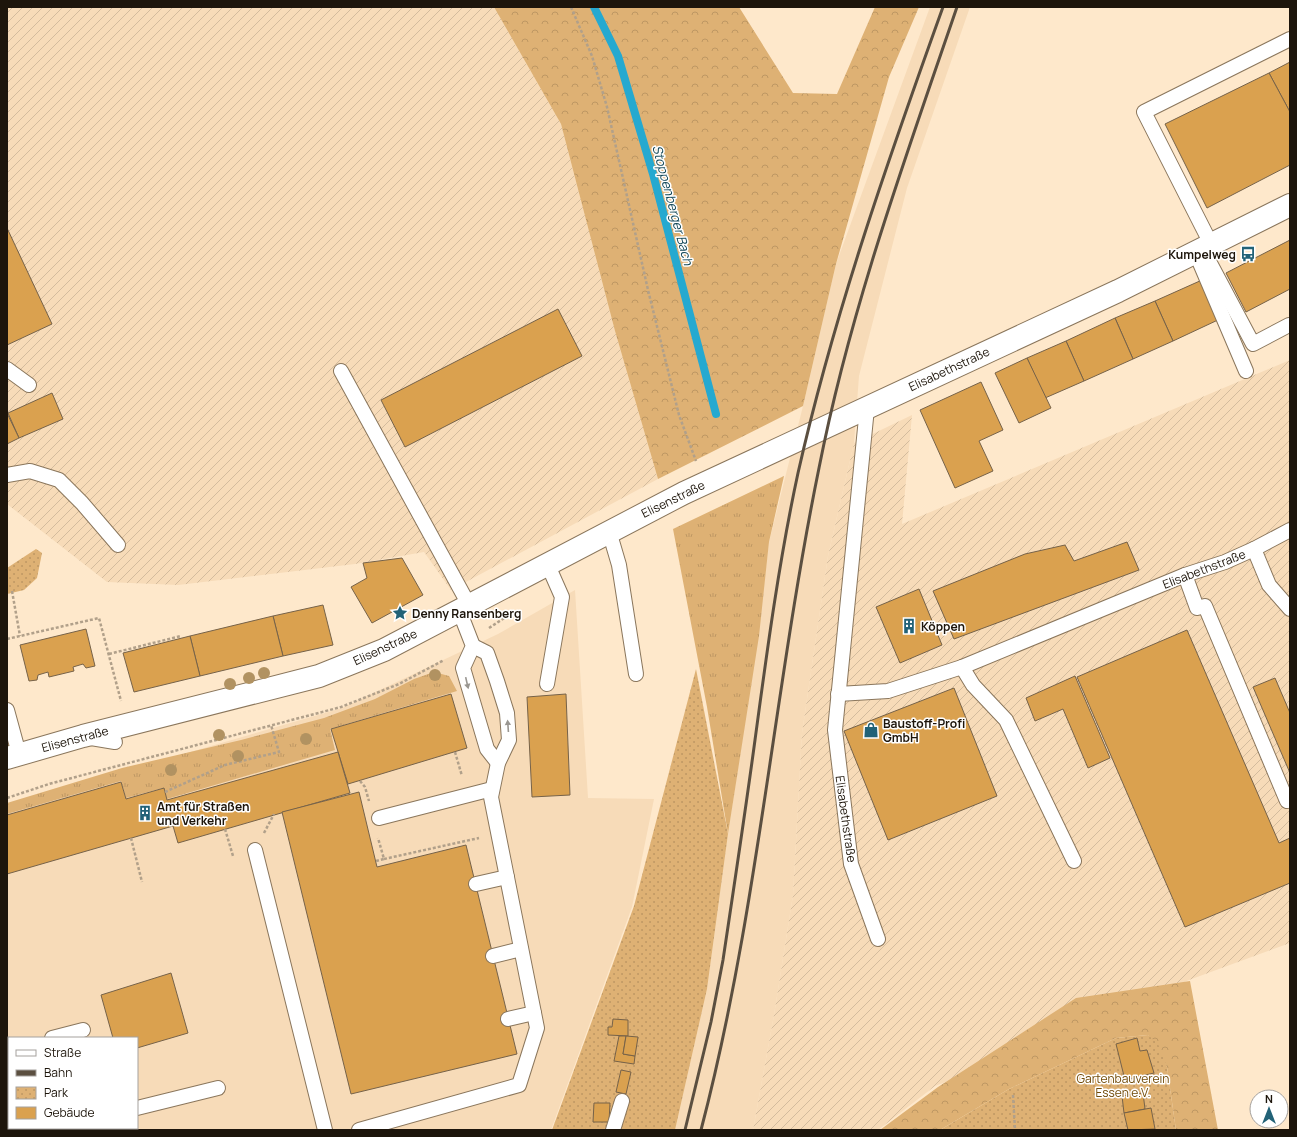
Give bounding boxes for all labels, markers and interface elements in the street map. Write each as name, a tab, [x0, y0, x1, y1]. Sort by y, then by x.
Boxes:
water label: Stoppenberger Bach	[648, 143, 698, 268]
bus stop icon: Kumpelweg	[1239, 245, 1257, 263]
place label: Kumpelweg	[1168, 246, 1236, 263]
street label: Elisabethstraße	[906, 343, 992, 395]
street label: Elisenstraße	[638, 476, 708, 522]
street label: Elisabethstraße	[1160, 545, 1248, 593]
place icon: Denny Ransenberg	[391, 604, 409, 622]
place label: Denny Ransenberg	[412, 605, 521, 622]
building icon: Köppen	[900, 617, 918, 635]
place label: Köppen	[921, 618, 965, 635]
street label: Elisenstraße	[350, 625, 420, 669]
one-way arrow	[464, 677, 470, 689]
place label: Baustoff-Profi GmbH	[883, 715, 965, 746]
one-way arrow	[504, 720, 511, 732]
shop icon: Baustoff-Profi GmbH	[862, 721, 880, 739]
street label: Elisenstraße	[40, 722, 110, 756]
street label: Elisabethstraße	[831, 774, 861, 864]
place label: Amt für Straßen und Verkehr	[157, 798, 249, 829]
building icon: Amt für Straßen und Verkehr	[136, 804, 154, 822]
legend	[8, 1037, 138, 1129]
text: Straße	[44, 1044, 81, 1061]
text: Bahn	[44, 1064, 72, 1081]
park label: Gartenbauverein Essen e.V.	[1077, 1070, 1169, 1101]
text: Park	[44, 1084, 69, 1101]
north arrow	[1249, 1089, 1289, 1129]
text: N	[1265, 1091, 1273, 1106]
text: Gebäude	[44, 1104, 95, 1121]

